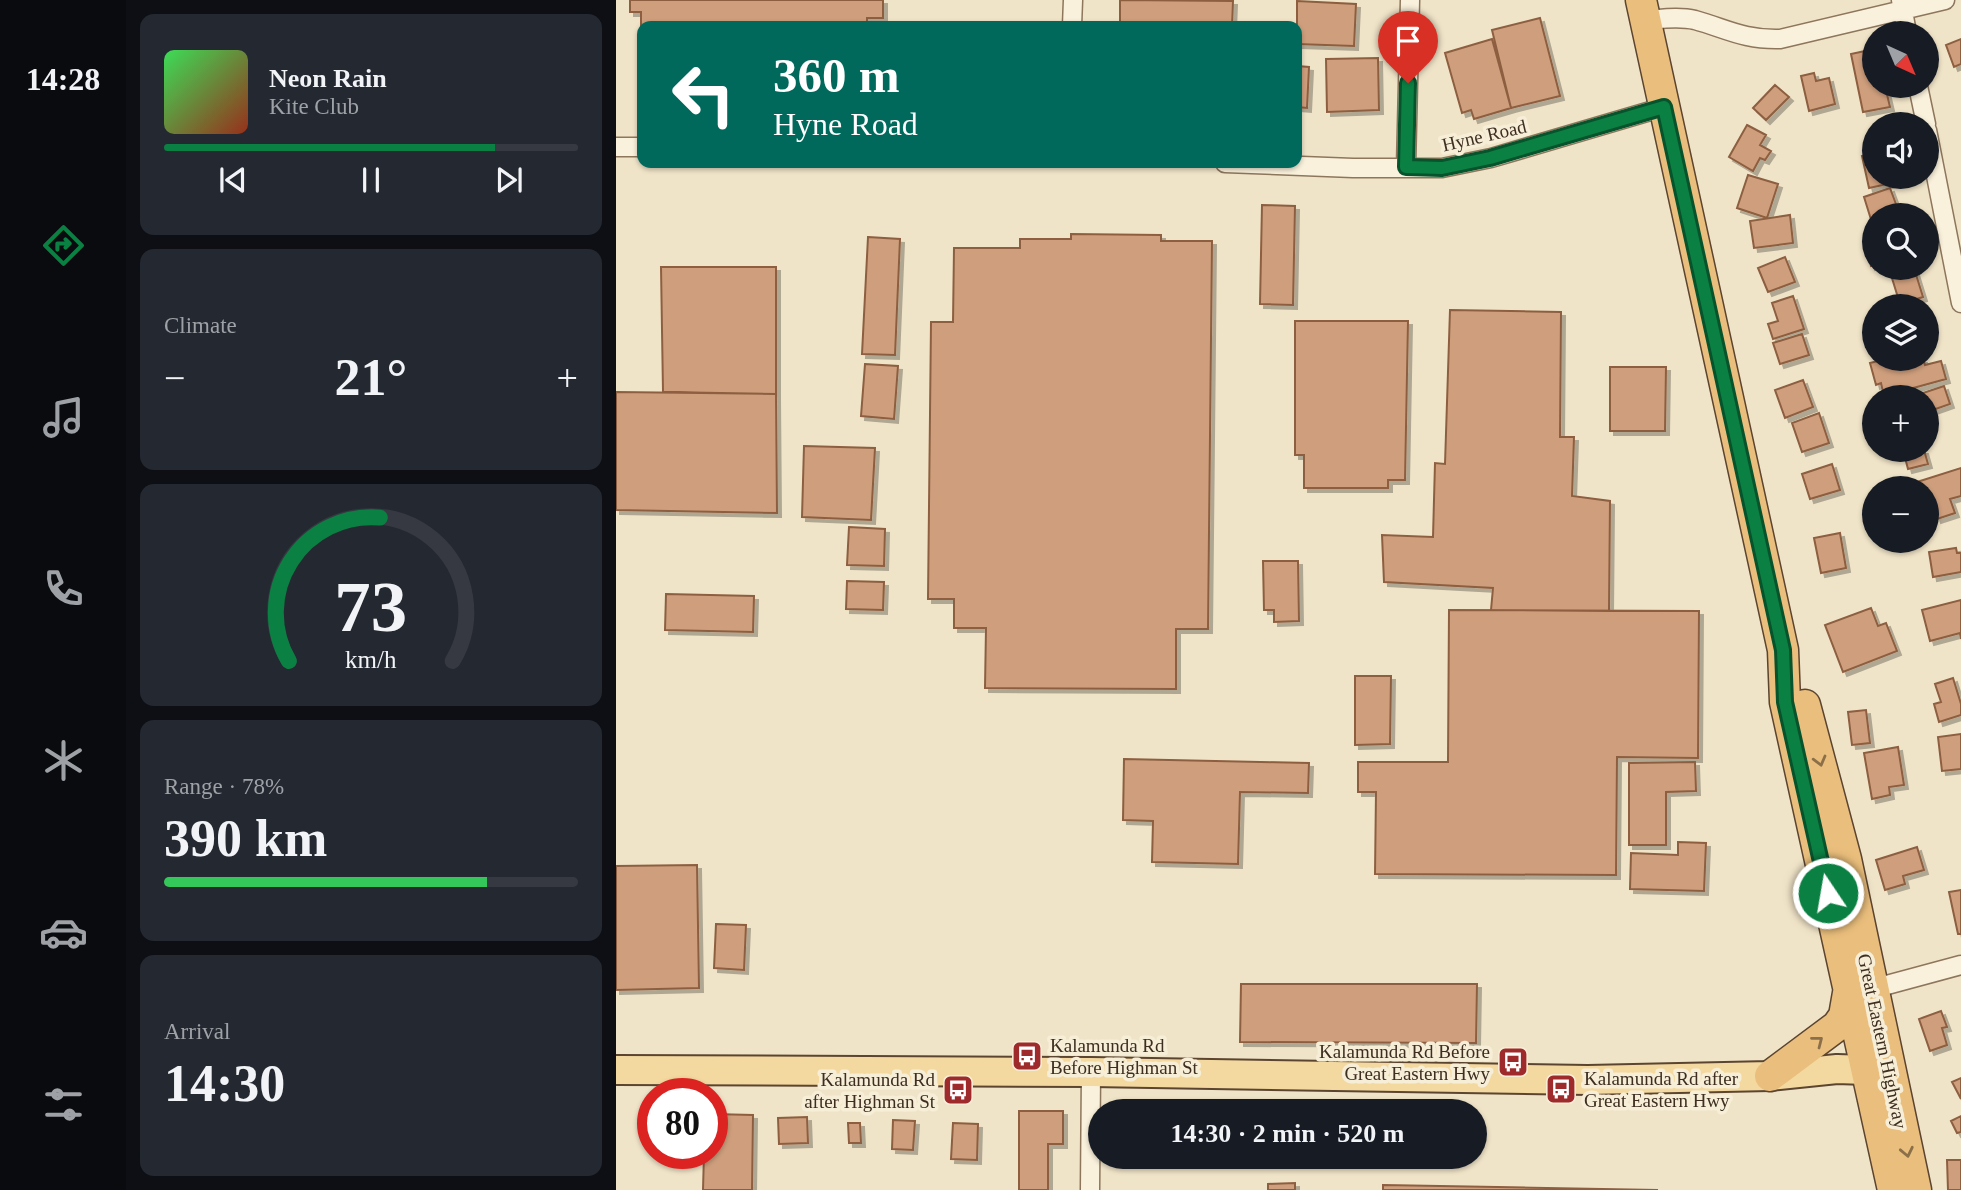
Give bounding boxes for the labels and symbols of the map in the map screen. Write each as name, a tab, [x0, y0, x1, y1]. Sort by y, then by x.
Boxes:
pin	[1378, 11, 1438, 83]
north arrow	[1862, 21, 1939, 98]
street label: Hyne Road	[1440, 115, 1529, 155]
one-way arrow	[1811, 755, 1826, 767]
position arrow	[1791, 856, 1865, 930]
street label: Great Eastern Highway	[1854, 952, 1911, 1131]
place label: Kalamunda Rd Before Highman St	[1050, 1035, 1198, 1078]
one-way arrow	[1810, 1036, 1822, 1049]
bus stop icon: Kalamunda Rd Before Highman St	[1010, 1039, 1044, 1073]
place label: Kalamunda Rd Before Great Eastern Hwy	[1319, 1041, 1490, 1084]
bus stop icon: Kalamunda Rd Before Great Eastern Hwy	[1496, 1045, 1530, 1079]
place label: Kalamunda Rd after Great Eastern Hwy	[1584, 1068, 1739, 1111]
place label: Kalamunda Rd after Highman St	[804, 1069, 936, 1112]
bus stop icon: Kalamunda Rd after Great Eastern Hwy	[1544, 1072, 1578, 1106]
bus stop icon: Kalamunda Rd after Highman St	[941, 1073, 975, 1107]
speed limit sign: 80	[637, 1078, 728, 1169]
one-way arrow	[1899, 1146, 1914, 1158]

